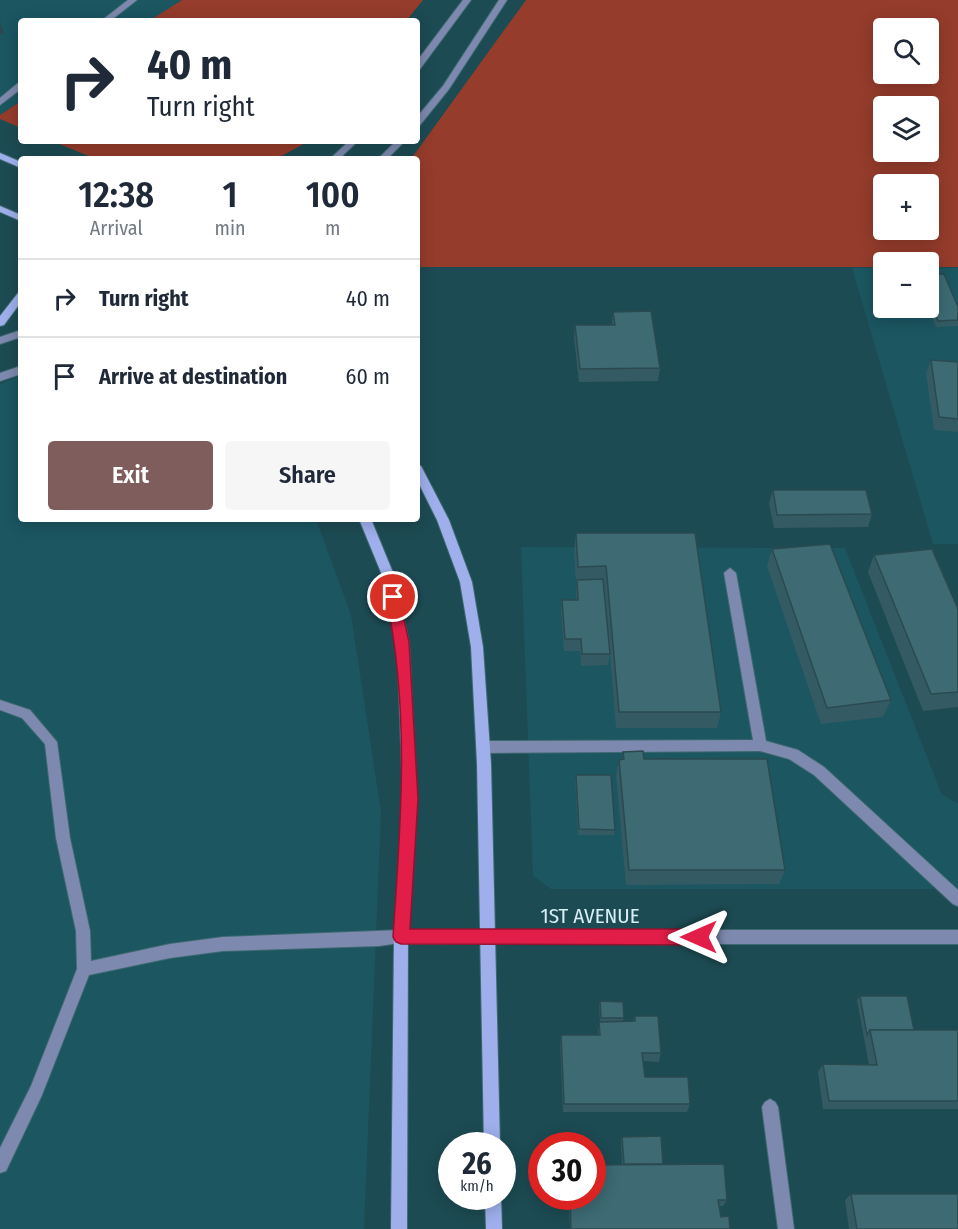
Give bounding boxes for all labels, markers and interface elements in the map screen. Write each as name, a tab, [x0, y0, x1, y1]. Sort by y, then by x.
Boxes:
map controls	[873, 18, 939, 318]
button: search	[873, 18, 939, 84]
text: 40 m	[147, 40, 232, 90]
icon: right	[48, 42, 126, 120]
text: Turn right	[147, 91, 255, 123]
button: layers	[873, 96, 939, 162]
text: 12:38	[78, 173, 154, 217]
text: 1	[223, 173, 237, 217]
text: 100	[306, 173, 360, 217]
button: +	[873, 174, 939, 240]
text: Arrival	[90, 216, 143, 240]
text: min	[215, 216, 245, 240]
text: m	[325, 216, 340, 240]
button: −	[873, 252, 939, 318]
icon: right	[48, 282, 81, 315]
text: Turn right	[99, 285, 188, 312]
text: 40 m	[346, 285, 390, 312]
icon: arrive	[48, 360, 81, 393]
text: Arrive at destination	[99, 363, 287, 390]
text: 60 m	[346, 363, 390, 390]
button: Exit	[48, 441, 213, 510]
button: Share	[225, 441, 390, 510]
pin	[367, 571, 418, 622]
icon: arrive	[376, 580, 409, 613]
street label: 1ST AVENUE	[540, 903, 640, 929]
position arrow	[667, 905, 731, 969]
speed limit sign: 30	[528, 1132, 606, 1210]
text: 26	[462, 1146, 492, 1182]
text: km/h	[460, 1177, 494, 1195]

